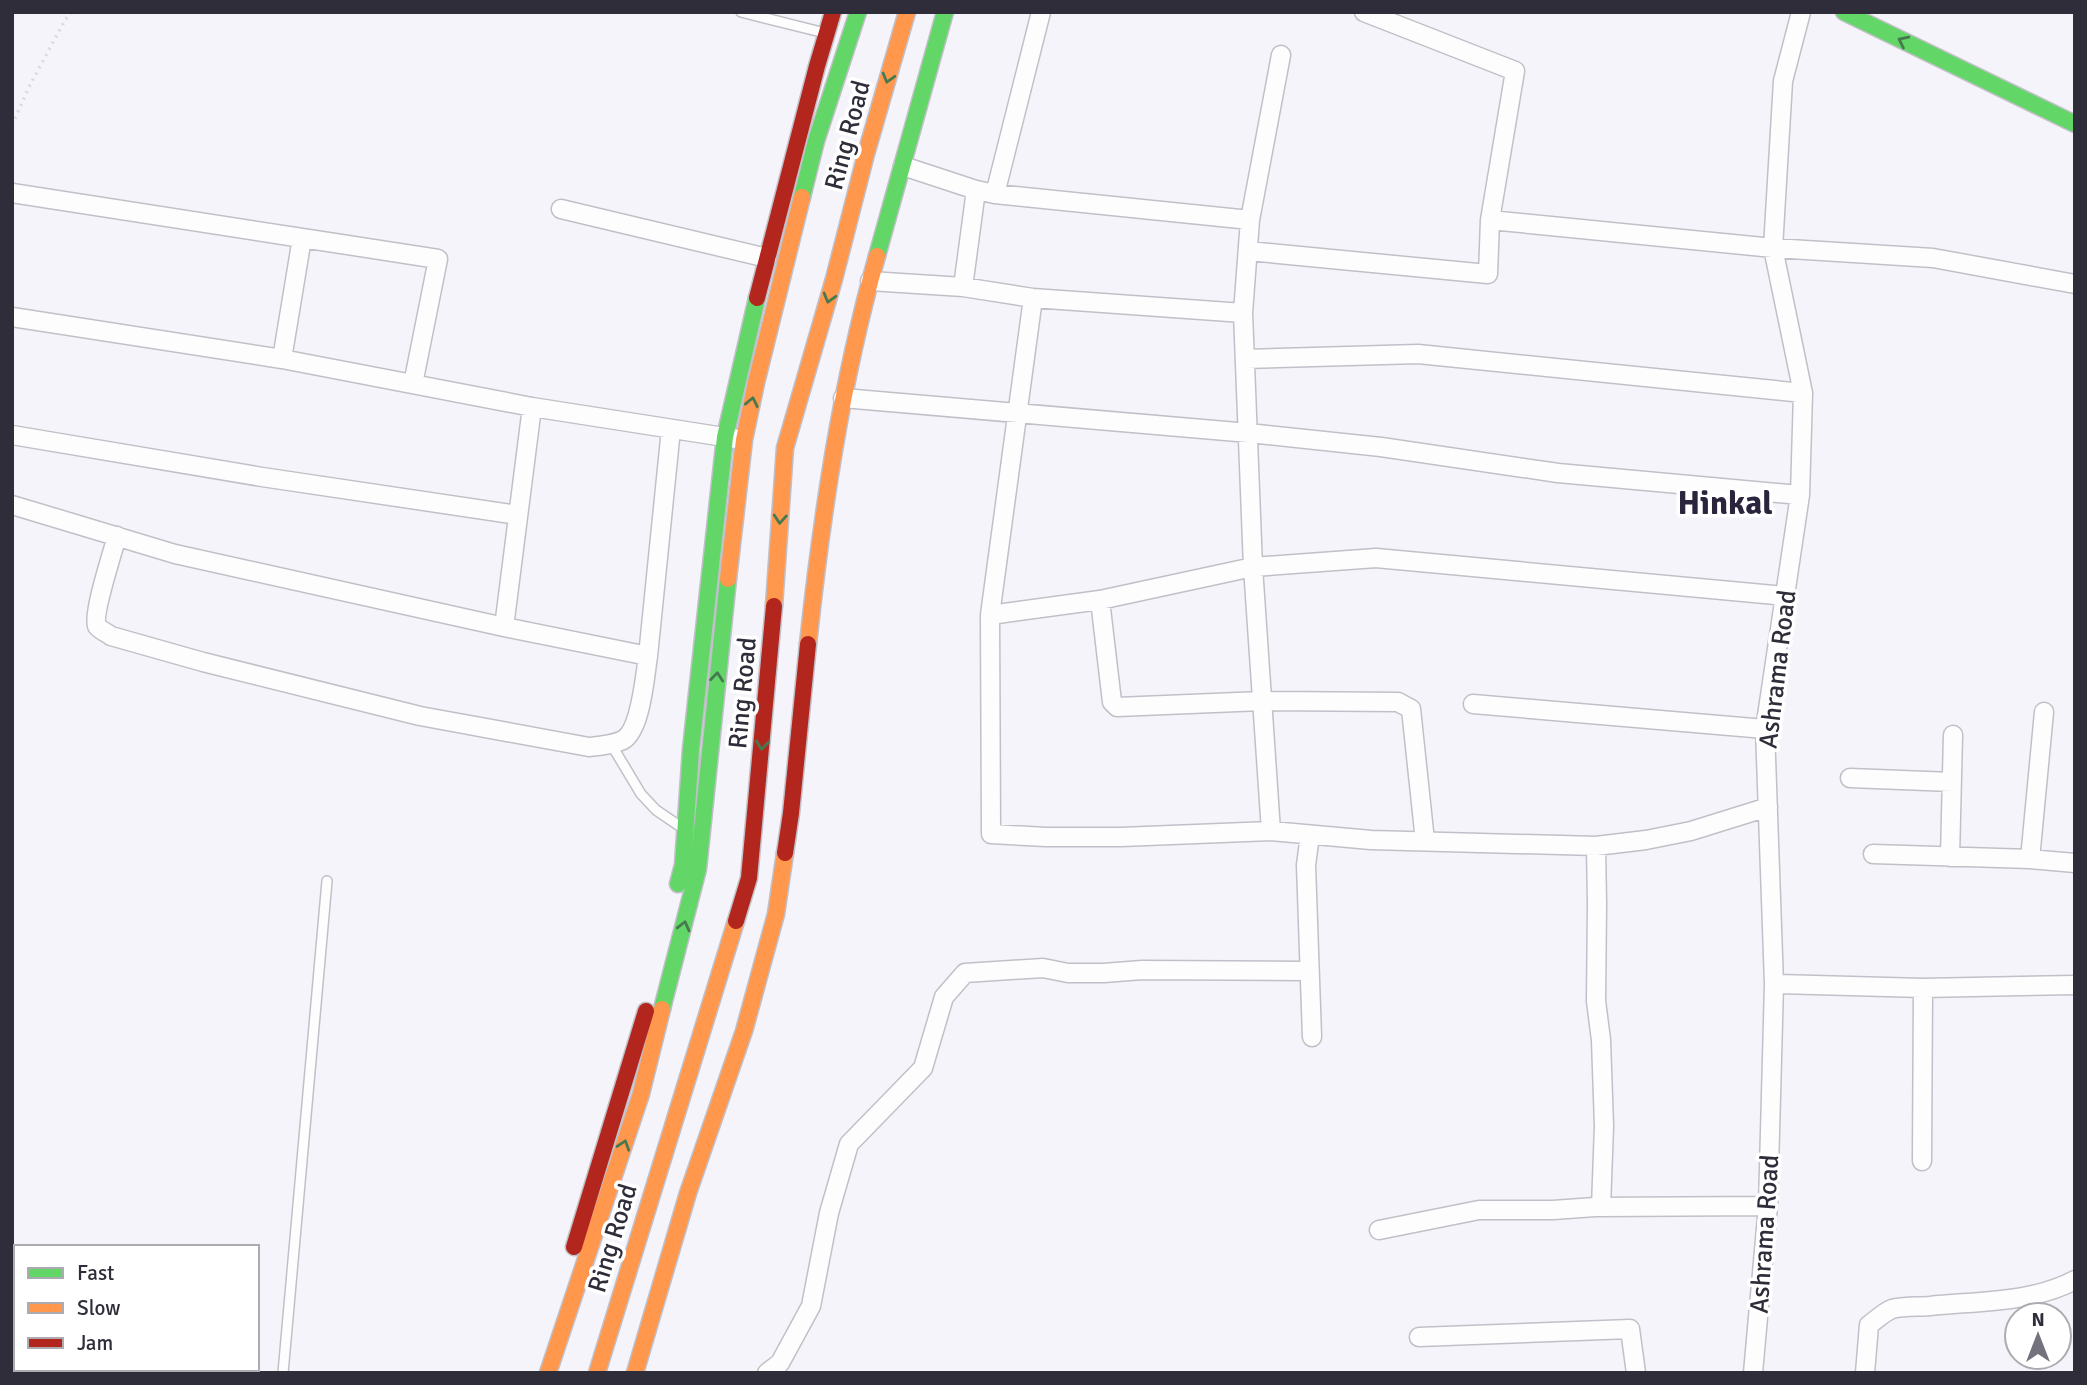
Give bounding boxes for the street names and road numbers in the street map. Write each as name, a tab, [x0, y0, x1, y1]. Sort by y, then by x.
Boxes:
street label: Ring Road	[818, 77, 878, 193]
street label: Ashrama Road	[1752, 588, 1804, 750]
street label: Ring Road	[722, 636, 764, 750]
street label: Ashrama Road	[1743, 1154, 1787, 1315]
street label: Ring Road	[581, 1180, 645, 1296]

